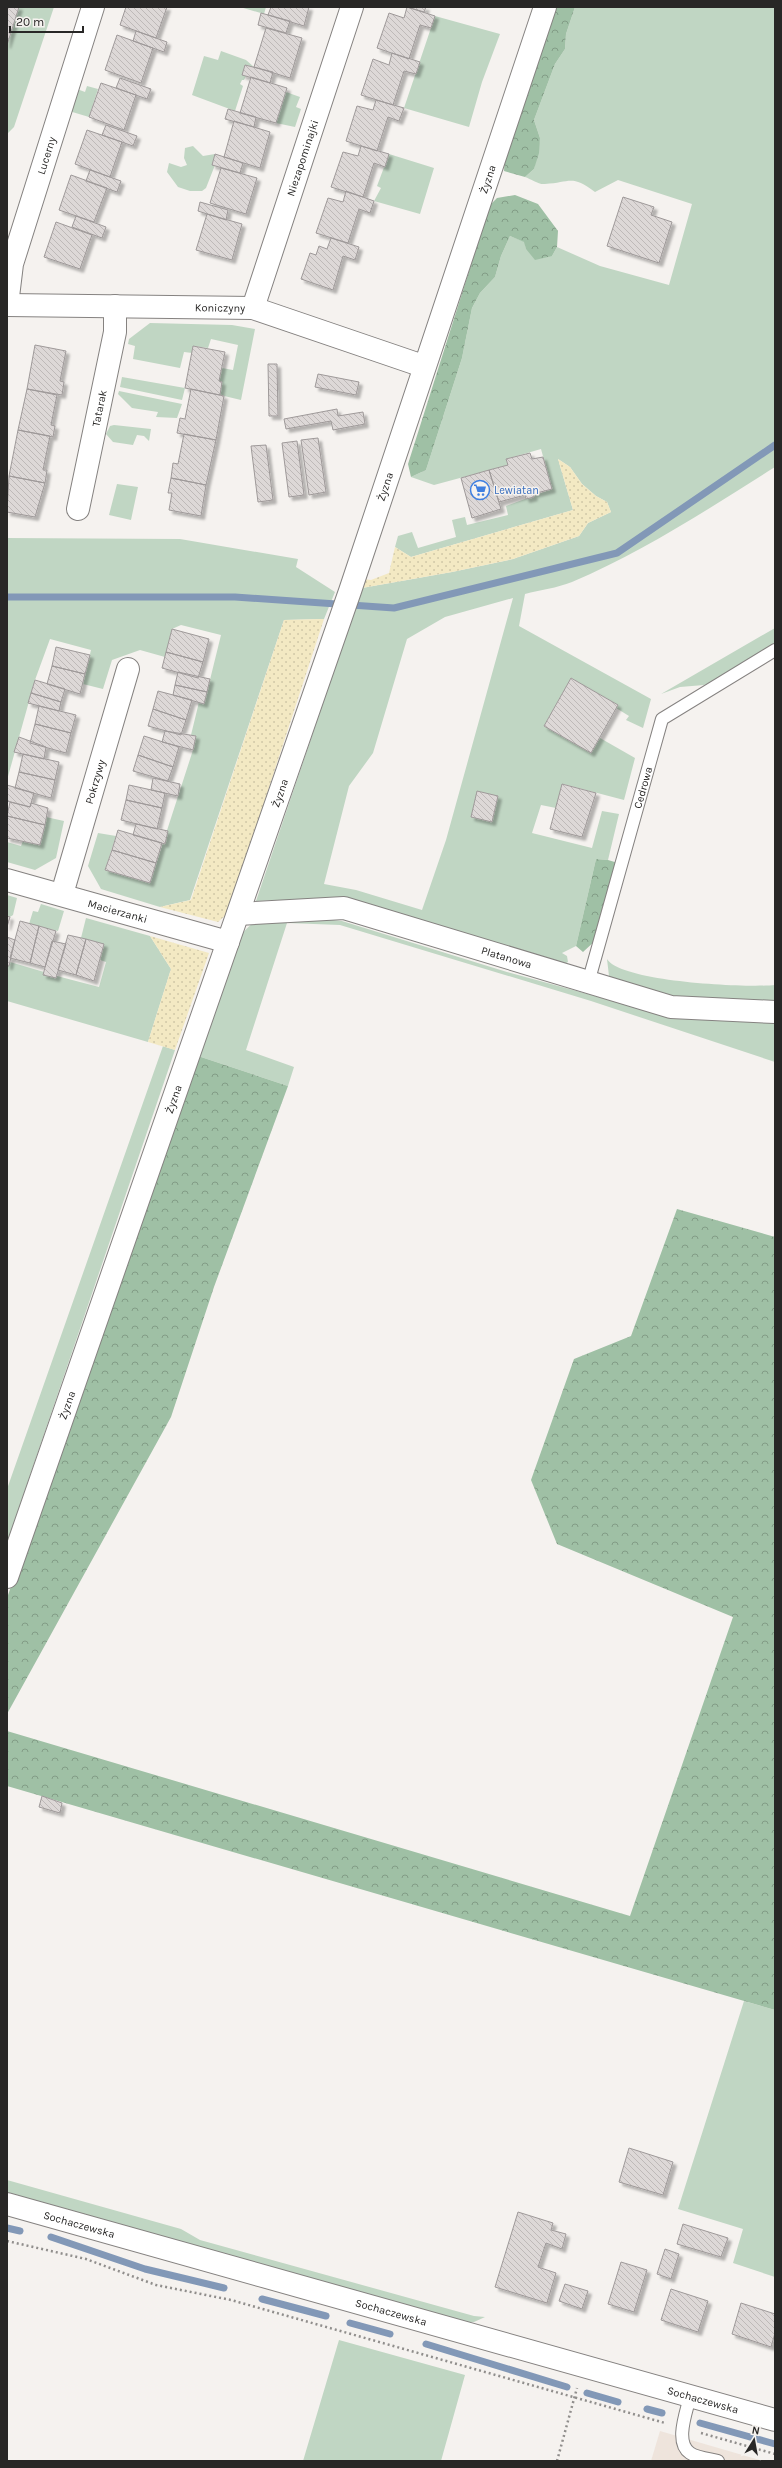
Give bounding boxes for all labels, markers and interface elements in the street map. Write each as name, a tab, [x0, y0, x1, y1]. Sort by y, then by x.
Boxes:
scale bar	[10, 8, 83, 34]
text: 20 m	[16, 15, 44, 29]
street label: Niezapominajki	[284, 118, 321, 198]
street label: Lucerny	[34, 135, 58, 176]
street label: Żyzna	[476, 163, 498, 195]
street label: Koniczyny	[195, 301, 245, 314]
street label: Tatarak	[89, 389, 109, 428]
street label: Żyzna	[373, 471, 396, 503]
supermarket icon: Lewiatan	[469, 479, 491, 501]
place label: Lewiatan	[494, 484, 539, 497]
street label: Pokrzywy	[82, 758, 108, 806]
street label: Cedrowa	[631, 765, 655, 810]
street label: Żyzna	[268, 777, 291, 809]
street label: Macierzanki	[86, 897, 149, 926]
street label: Platanowa	[480, 943, 533, 971]
street label: Żyzna	[161, 1083, 184, 1115]
street label: Żyzna	[55, 1389, 78, 1421]
street label: Sochaczewska	[42, 2208, 116, 2241]
street label: Sochaczewska	[354, 2296, 428, 2328]
street label: Sochaczewska	[666, 2384, 740, 2416]
north arrow	[734, 2420, 774, 2460]
text: N	[751, 2424, 761, 2438]

